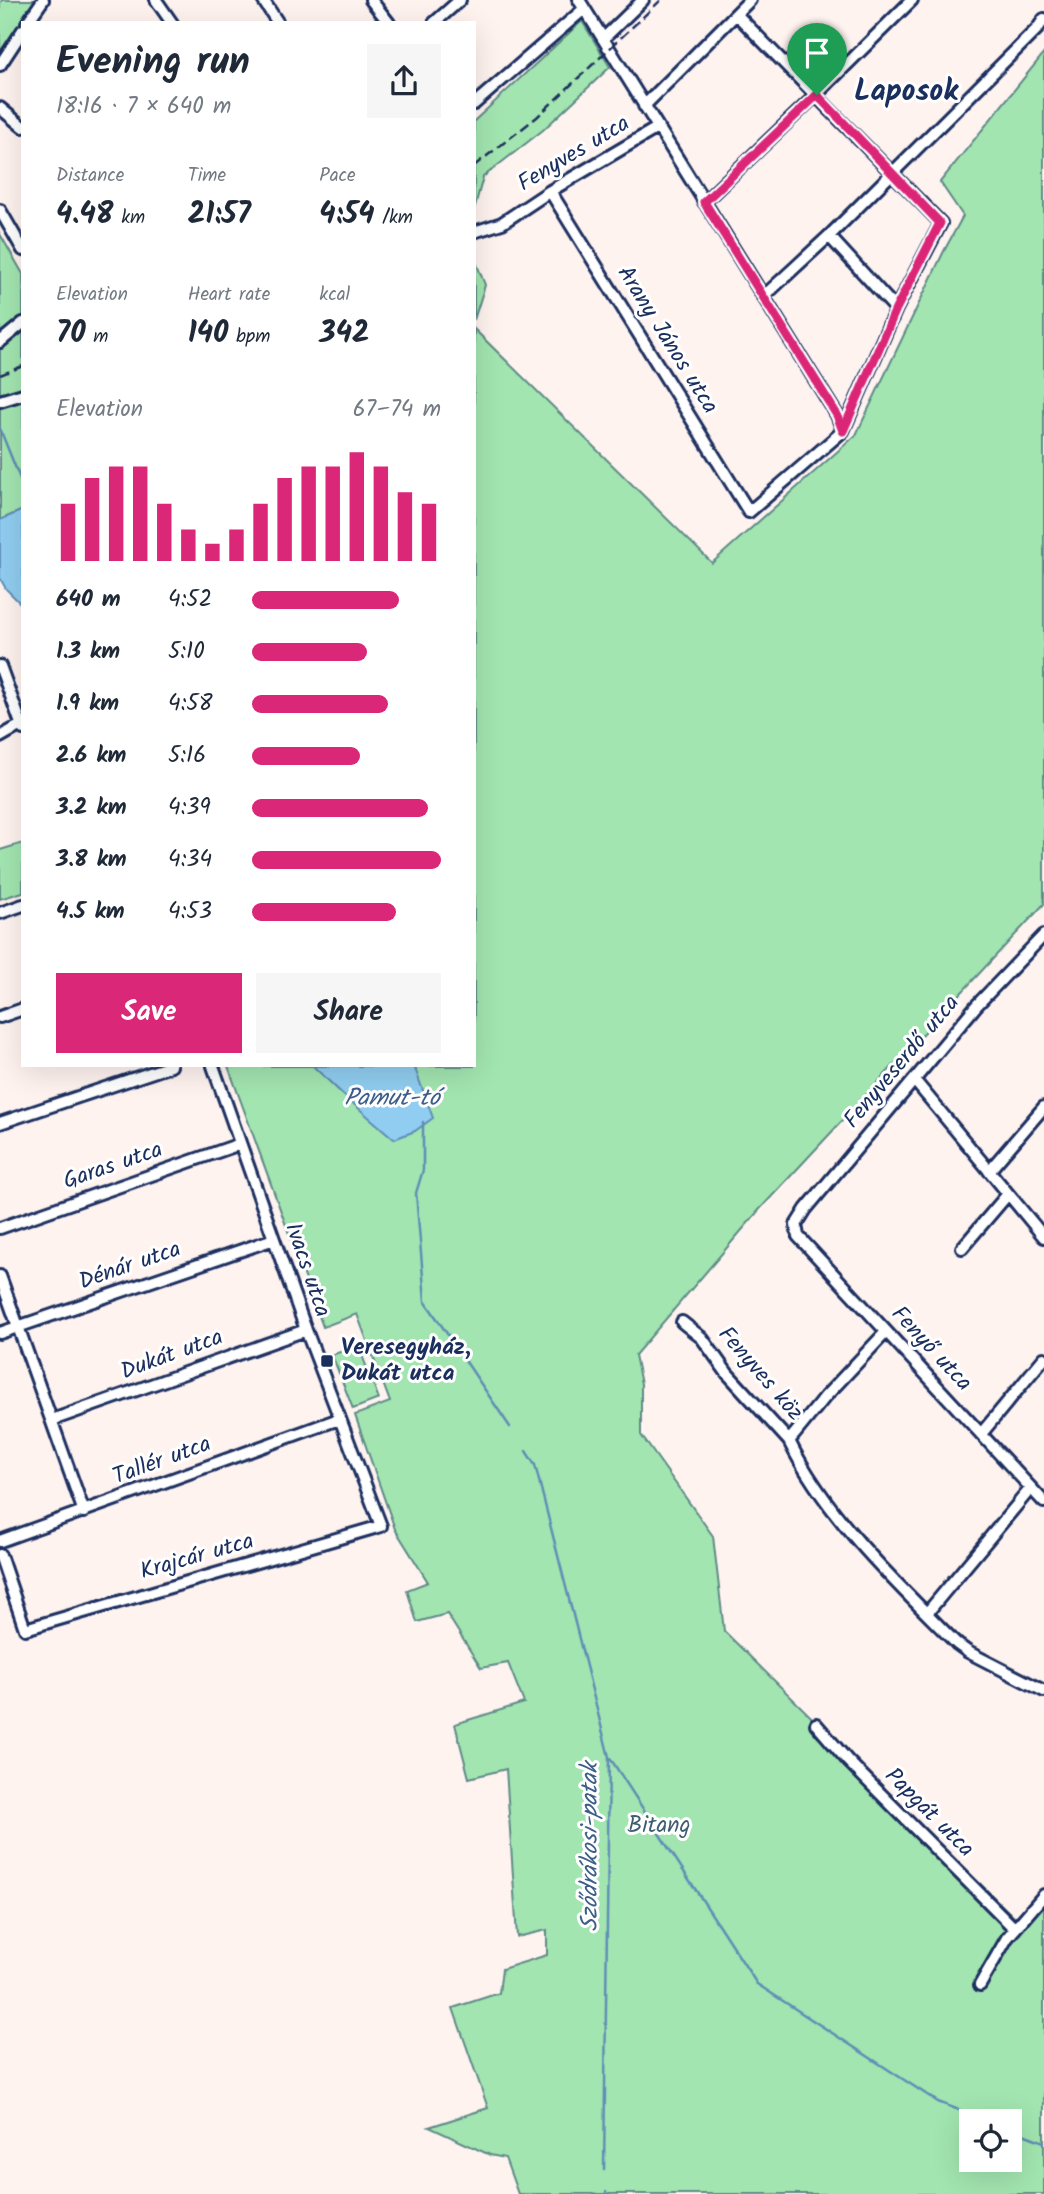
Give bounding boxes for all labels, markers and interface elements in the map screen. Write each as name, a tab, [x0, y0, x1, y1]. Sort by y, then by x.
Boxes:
pin	[787, 23, 847, 95]
text: Evening run	[56, 33, 250, 93]
icon: arrive	[798, 34, 836, 72]
button: share	[367, 44, 441, 118]
district label: Laposok	[854, 68, 959, 116]
text: 18:16 · 7 × 640 m	[56, 89, 231, 125]
street label: Fenyves utca	[511, 106, 637, 202]
text: Distance	[56, 161, 124, 191]
text: Time	[188, 161, 226, 191]
text: Pace	[319, 161, 356, 191]
text: 4.48	[56, 191, 114, 239]
text: 21:57	[188, 191, 251, 239]
text: 4:54	[319, 191, 375, 239]
text: km	[114, 203, 145, 233]
text: /km	[375, 203, 413, 233]
street label: Arany János utca	[607, 259, 727, 421]
text: Elevation	[56, 280, 128, 310]
text: Heart rate	[188, 280, 270, 310]
text: kcal	[319, 280, 350, 310]
text: 70	[56, 310, 86, 358]
text: 140	[188, 310, 228, 358]
text: 342	[319, 310, 370, 358]
text: m	[86, 322, 108, 352]
text: bpm	[228, 322, 270, 352]
text: Elevation	[56, 392, 143, 428]
text: 67–74 m	[353, 392, 441, 428]
text: 640 m	[56, 582, 121, 618]
text: 4:52	[168, 582, 212, 618]
text: 1.3 km	[56, 634, 120, 670]
text: 5:10	[168, 634, 205, 670]
text: 1.9 km	[56, 686, 119, 722]
text: 4:58	[168, 686, 213, 722]
text: 2.6 km	[56, 738, 126, 774]
text: 5:16	[168, 738, 206, 774]
text: 3.2 km	[56, 790, 126, 826]
text: 4:39	[168, 790, 211, 826]
text: 3.8 km	[56, 842, 127, 878]
text: 4:34	[168, 842, 212, 878]
text: 4.5 km	[56, 894, 125, 930]
text: 4:53	[168, 894, 212, 930]
button: Save	[56, 973, 242, 1053]
button: Share	[256, 973, 441, 1053]
street label: Fenyveserdő utca	[835, 987, 969, 1137]
water label: Pamut-tó	[344, 1079, 445, 1118]
street label: Garas utca	[58, 1132, 168, 1200]
street label: Ivacs utca	[274, 1218, 340, 1322]
street label: Dénár utca	[74, 1232, 186, 1300]
street label: Fenyő utca	[882, 1298, 980, 1400]
street label: Fenyves köz	[708, 1318, 812, 1430]
street label: Dukát utca	[116, 1320, 228, 1390]
place label: Veresegyház, Dukát utca	[341, 1330, 471, 1392]
marker: Veresegyház, Dukát utca	[319, 1353, 335, 1369]
street label: Tallér utca	[108, 1427, 216, 1495]
street label: Krajcár utca	[136, 1524, 258, 1590]
water label: Sződrákosi-patak	[571, 1759, 610, 1932]
street label: Papgát utca	[876, 1760, 982, 1866]
park label: Bitang	[628, 1808, 691, 1844]
map controls	[959, 2109, 1022, 2172]
button: locate	[959, 2109, 1022, 2172]

